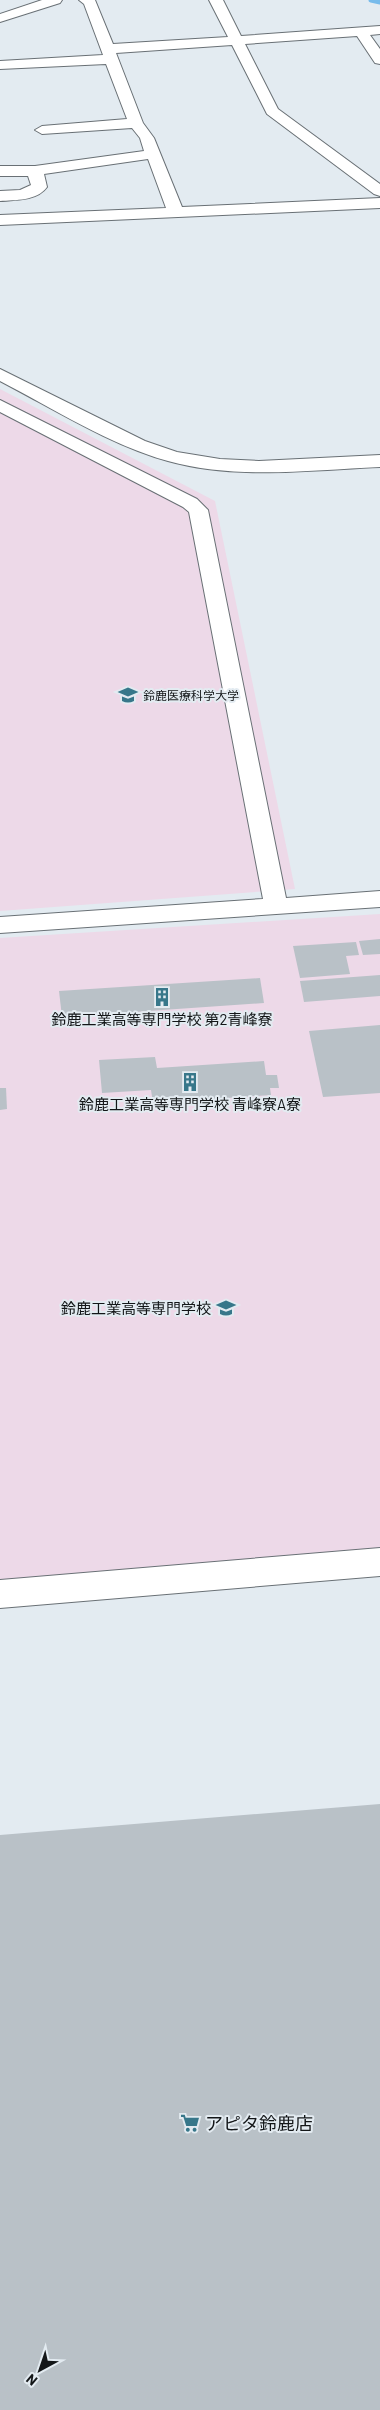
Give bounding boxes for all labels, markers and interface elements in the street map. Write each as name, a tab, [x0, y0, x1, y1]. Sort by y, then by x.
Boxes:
school or university icon: 鈴鹿医療科学大学	[117, 684, 139, 706]
place label: 鈴鹿医療科学大学	[143, 688, 239, 702]
building icon: 鈴鹿工業高等専門学校 第2青峰寮	[151, 986, 173, 1008]
place label: 鈴鹿工業高等専門学校 第2青峰寮	[51, 1010, 273, 1028]
building icon: 鈴鹿工業高等専門学校 青峰寮A寮	[179, 1071, 201, 1093]
place label: 鈴鹿工業高等専門学校 青峰寮A寮	[79, 1095, 301, 1113]
school or university icon: 鈴鹿工業高等専門学校	[215, 1297, 237, 1319]
place label: 鈴鹿工業高等専門学校	[61, 1299, 211, 1317]
supermarket icon: アピタ鈴鹿店	[179, 2112, 201, 2134]
place label: アピタ鈴鹿店	[205, 2112, 313, 2134]
north arrow	[15, 2345, 65, 2395]
text: N	[22, 2371, 40, 2390]

